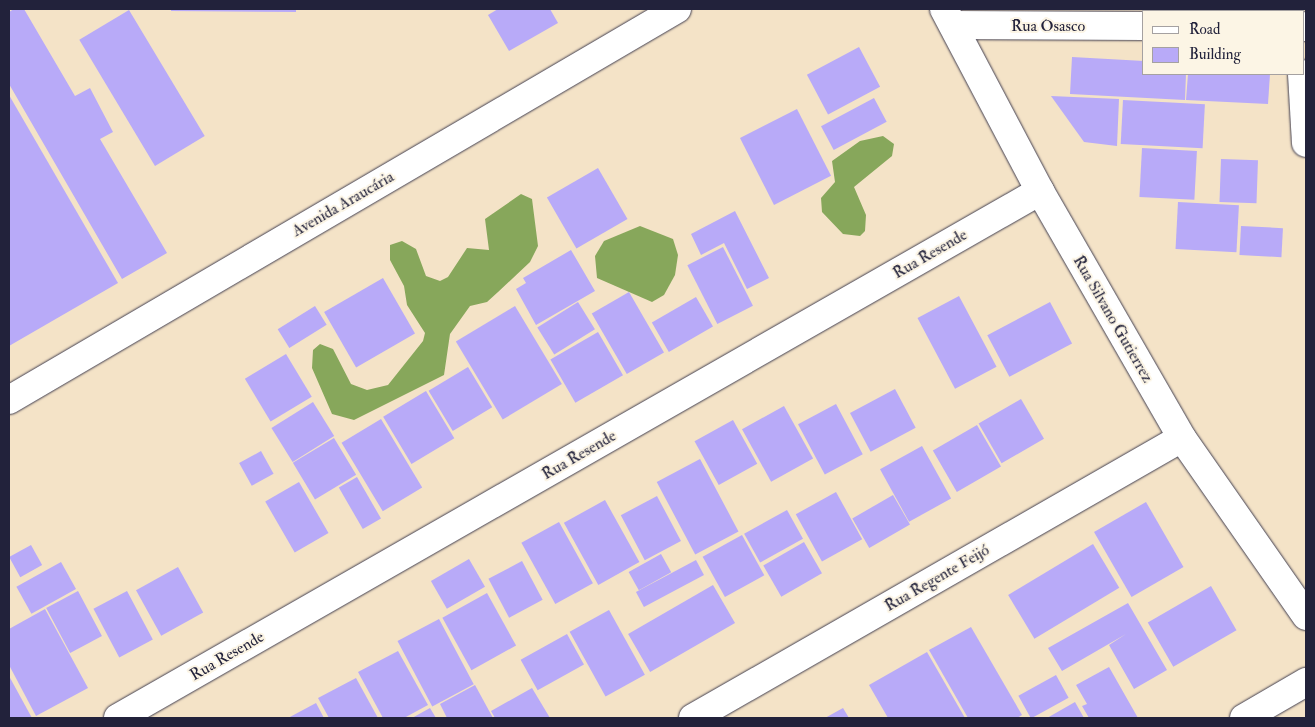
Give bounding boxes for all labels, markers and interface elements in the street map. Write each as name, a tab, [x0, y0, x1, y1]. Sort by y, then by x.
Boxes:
legend	[1142, 10, 1305, 75]
street label: Rua Osasco	[1011, 16, 1085, 36]
text: Road	[1189, 20, 1220, 39]
text: Building	[1189, 45, 1241, 64]
street label: Avenida Araucária	[289, 167, 397, 241]
street label: Rua Resende	[889, 225, 971, 283]
street label: Rua Silvano Gutierrez	[1069, 252, 1157, 386]
street label: Rua Resende	[538, 426, 620, 484]
street label: Rua Regente Feijó	[881, 540, 993, 616]
street label: Rua Resende	[186, 627, 268, 685]

